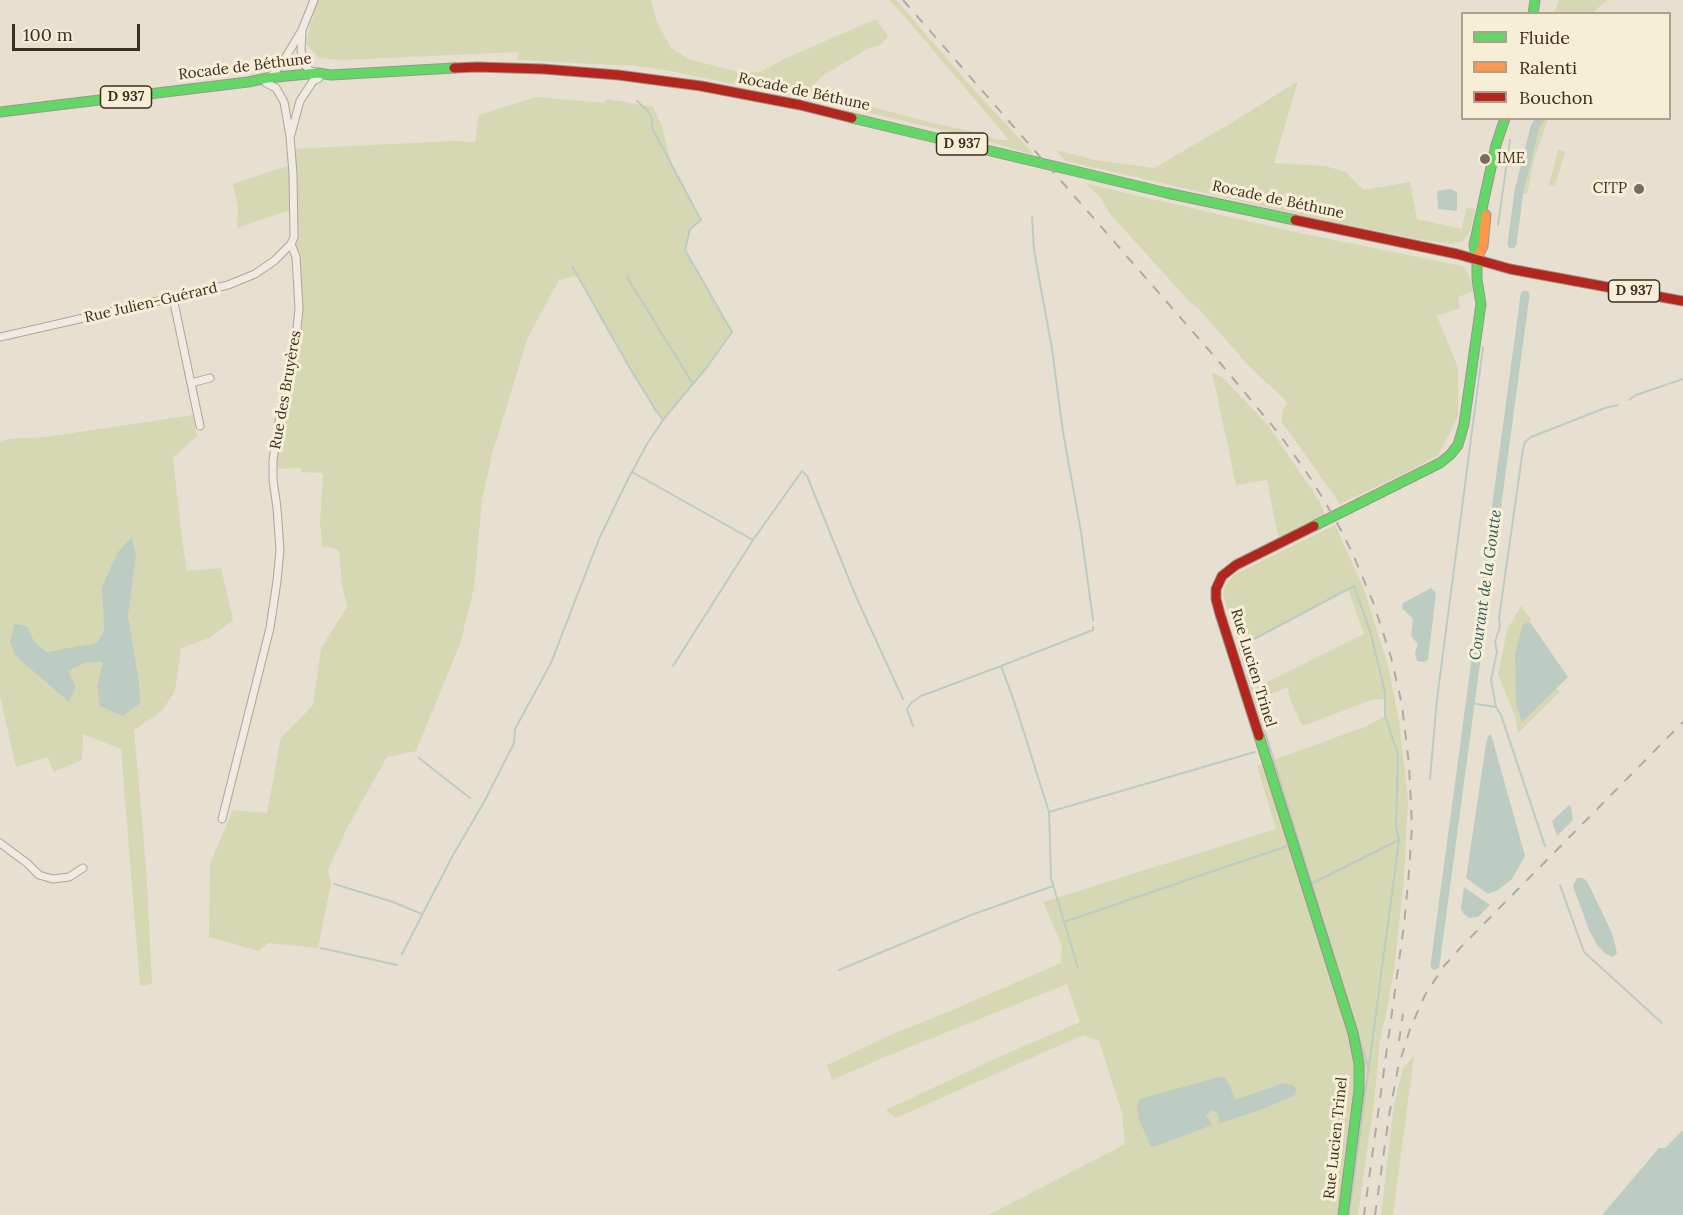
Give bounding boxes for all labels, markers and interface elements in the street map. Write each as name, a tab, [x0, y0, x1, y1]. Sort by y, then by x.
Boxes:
scale bar	[15, 12, 142, 50]
legend	[1461, 12, 1671, 120]
text: 100 m	[23, 23, 73, 46]
text: Fluide	[1519, 26, 1570, 49]
street label: Rocade de Béthune	[177, 50, 313, 84]
text: Ralenti	[1519, 56, 1577, 79]
street label: Rocade de Béthune	[736, 69, 872, 115]
road number: D 937	[100, 86, 152, 108]
text: Bouchon	[1519, 86, 1593, 109]
road number: D 937	[936, 133, 988, 155]
place label: IME	[1497, 150, 1525, 168]
marker: IME	[1478, 152, 1492, 166]
street label: Rocade de Béthune	[1210, 177, 1346, 223]
place label: CITP	[1593, 180, 1627, 198]
marker: CITP	[1632, 182, 1646, 196]
street label: Rue Julien-Guérard	[83, 279, 219, 327]
road number: D 937	[1608, 280, 1660, 302]
street label: Rue des Bruyères	[267, 329, 305, 451]
water label: Courant de la Goutte	[1466, 508, 1506, 662]
street label: Rue Lucien Trinel	[1226, 607, 1280, 729]
street label: Rue Lucien Trinel	[1321, 1076, 1351, 1200]

